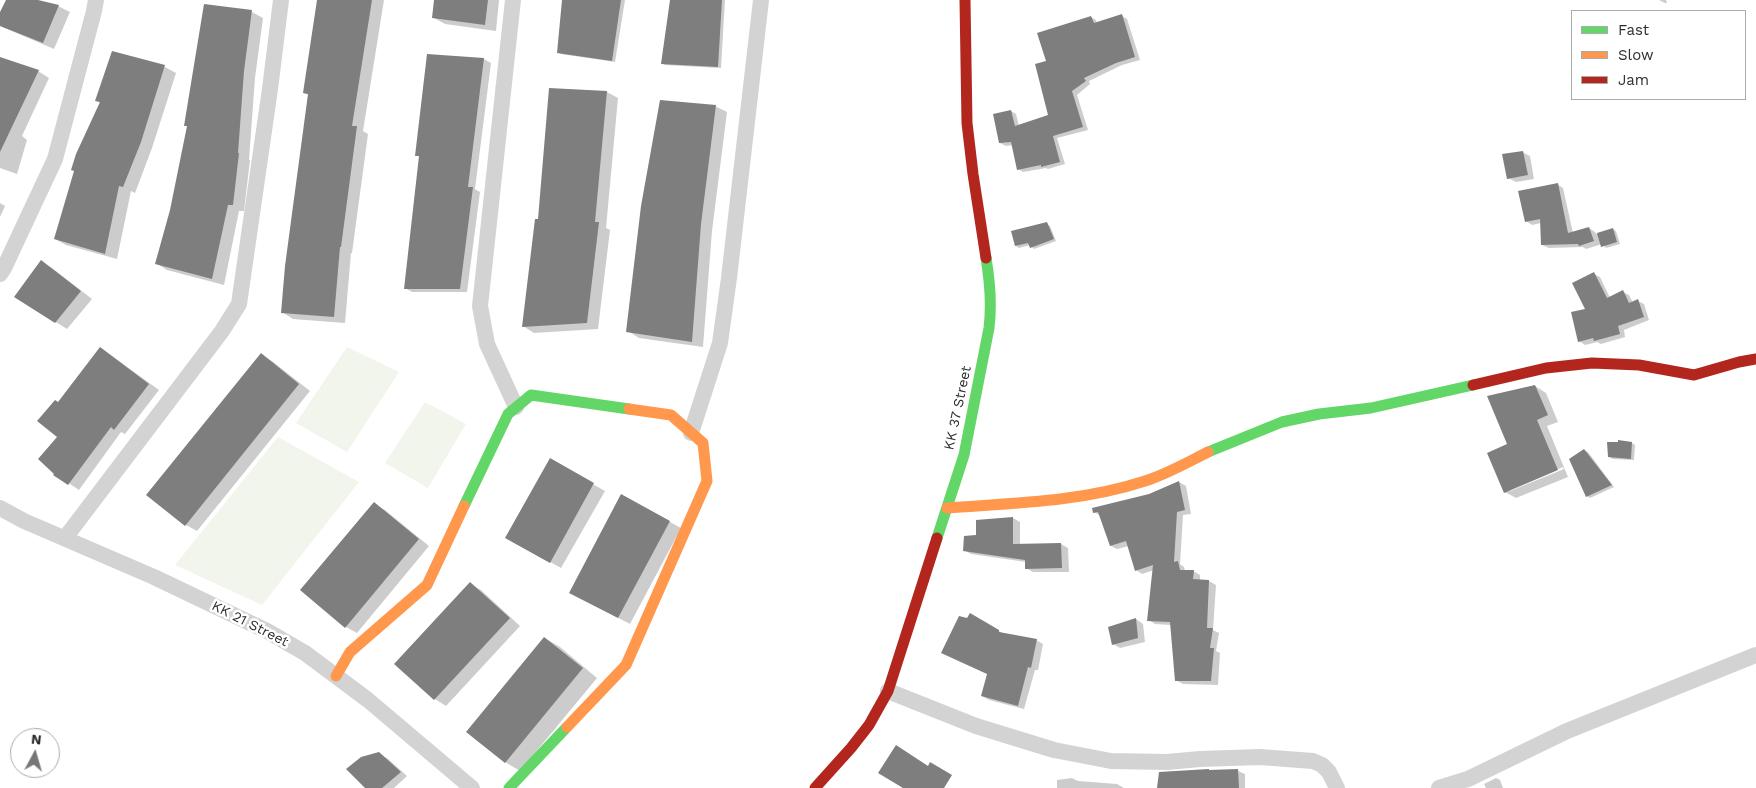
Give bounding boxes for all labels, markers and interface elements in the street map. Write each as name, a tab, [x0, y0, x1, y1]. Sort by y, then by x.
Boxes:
legend	[1571, 10, 1746, 100]
text: Fast	[1618, 21, 1649, 39]
text: Slow	[1618, 46, 1654, 64]
text: Jam	[1618, 71, 1649, 89]
street label: KK 37 Street	[941, 364, 975, 452]
street label: KK 21 Street	[209, 598, 291, 650]
north arrow	[10, 728, 60, 778]
text: N	[30, 731, 42, 748]

